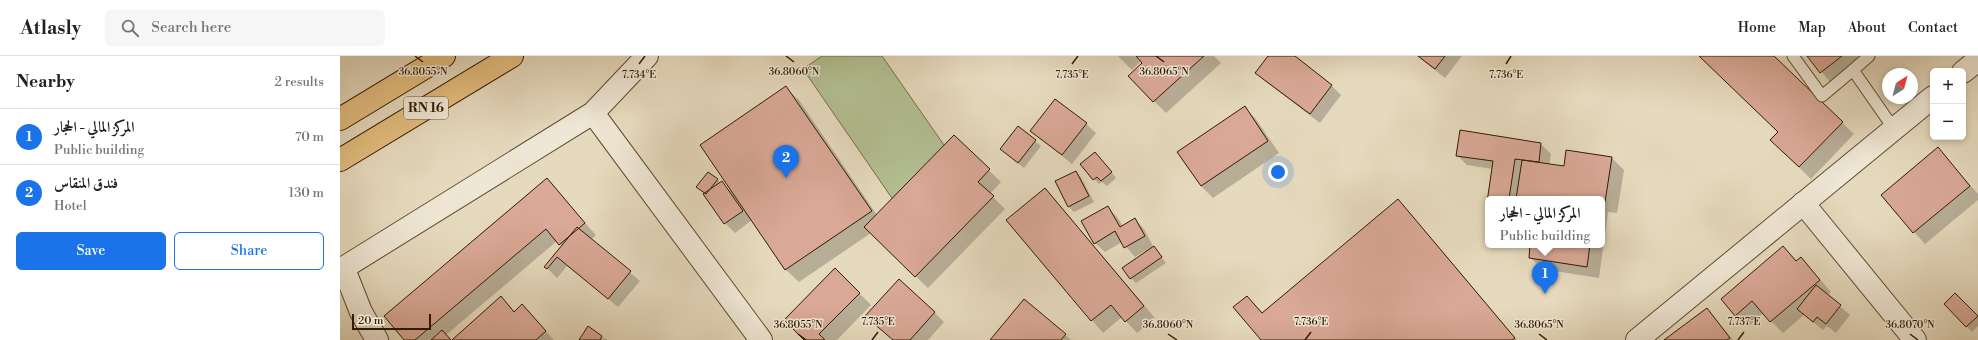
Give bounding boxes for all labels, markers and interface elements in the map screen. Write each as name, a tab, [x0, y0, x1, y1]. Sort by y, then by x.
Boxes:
search box	[105, 10, 385, 46]
text: Atlasly	[20, 16, 81, 40]
icon: search	[119, 17, 141, 39]
text: Search here	[151, 18, 231, 37]
text: Home	[1738, 19, 1776, 37]
text: Map	[1798, 19, 1826, 37]
text: About	[1848, 19, 1886, 37]
text: Contact	[1908, 19, 1958, 37]
text: 36.8055°N	[399, 66, 448, 78]
text: 36.8060°N	[769, 66, 820, 78]
text: 36.8065°N	[1139, 66, 1189, 78]
north arrow	[1882, 68, 1918, 104]
map controls	[1930, 68, 1966, 140]
button: +	[1930, 68, 1966, 104]
text: 7.734°E	[622, 69, 656, 81]
text: 7.735°E	[1055, 69, 1089, 81]
text: 7.736°E	[1489, 69, 1523, 81]
text: Nearby	[16, 71, 75, 93]
text: 2 results	[275, 74, 324, 90]
road number: RN 16	[404, 97, 448, 119]
button: −	[1930, 104, 1966, 140]
text: المركز المالي - الحجار	[54, 118, 135, 137]
text: 1	[26, 129, 32, 145]
text: 70 m	[295, 129, 324, 145]
text: Public building	[54, 142, 144, 158]
pin: 2	[773, 145, 799, 178]
your location	[1268, 162, 1288, 182]
text: فندق المنقاس	[54, 174, 118, 193]
text: 2	[25, 185, 33, 201]
text: 130 m	[289, 185, 324, 201]
popup	[1485, 196, 1605, 248]
text: Hotel	[54, 198, 87, 214]
text: المركز المالي - الحجار	[1500, 204, 1580, 223]
text: Public building	[1500, 228, 1590, 244]
button: Save	[16, 232, 166, 270]
button: Share	[174, 232, 324, 270]
pin: 1	[1532, 261, 1558, 294]
scale bar	[352, 312, 431, 331]
text: 20 m	[358, 314, 383, 328]
text: 7.735°E	[861, 316, 895, 328]
text: 7.736°E	[1294, 316, 1328, 328]
text: 7.737°E	[1728, 316, 1761, 328]
text: 36.8055°N	[774, 319, 823, 331]
text: 36.8060°N	[1143, 319, 1194, 331]
text: 36.8065°N	[1514, 319, 1564, 331]
text: 36.8070°N	[1886, 319, 1935, 331]

